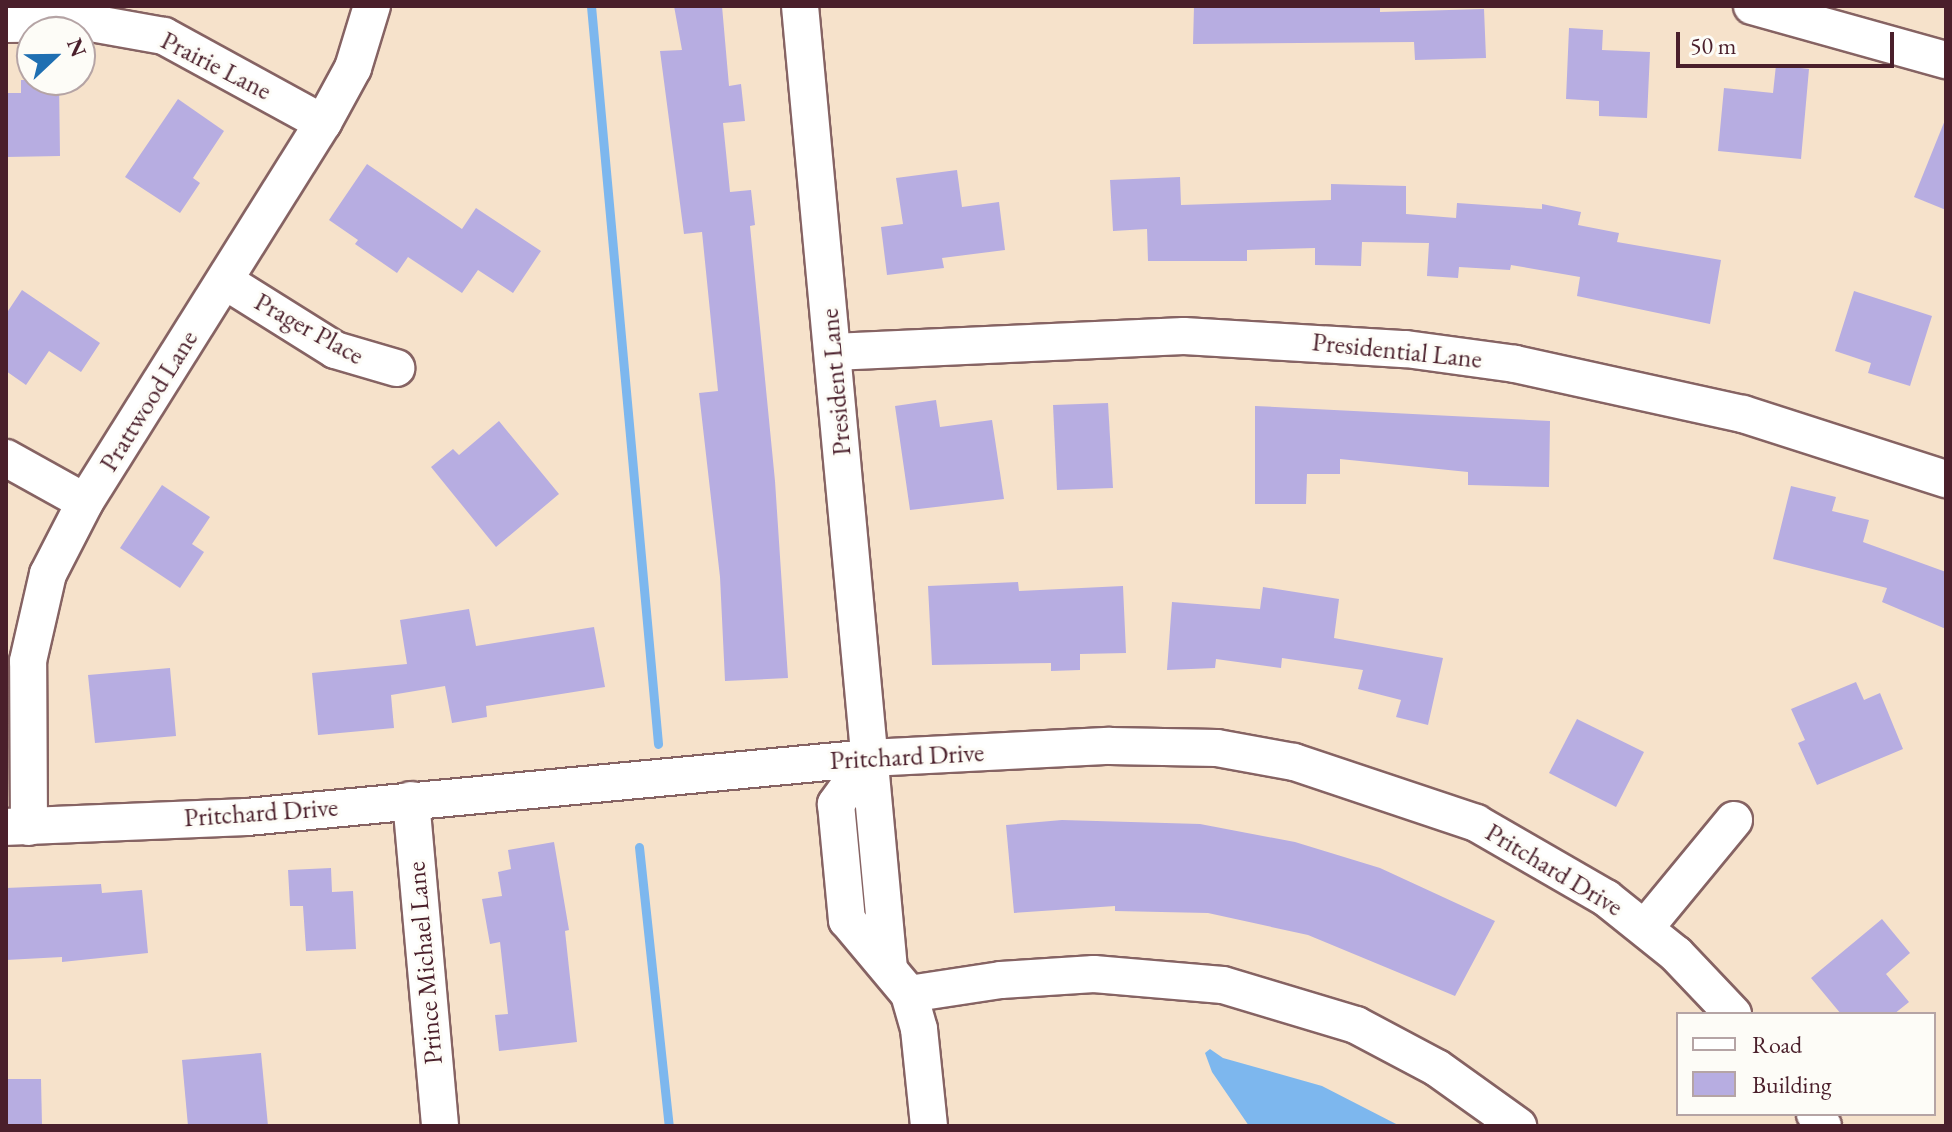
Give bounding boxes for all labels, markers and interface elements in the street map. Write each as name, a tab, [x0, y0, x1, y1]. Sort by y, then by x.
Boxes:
north arrow	[16, 16, 96, 96]
scale bar	[1680, 16, 1898, 66]
street label: Prairie Lane	[156, 25, 276, 107]
text: 50 m	[1690, 30, 1737, 61]
text: N	[60, 34, 94, 61]
street label: Prager Place	[249, 286, 369, 372]
street label: President Lane	[814, 307, 858, 457]
street label: Prattwood Lane	[93, 325, 205, 477]
street label: Presidential Lane	[1310, 327, 1484, 375]
street label: Pritchard Drive	[829, 737, 985, 777]
street label: Pritchard Drive	[183, 792, 339, 834]
street label: Pritchard Drive	[1480, 817, 1628, 923]
street label: Prince Michael Lane	[401, 860, 449, 1066]
legend	[1676, 1012, 1936, 1116]
text: Road	[1752, 1029, 1802, 1060]
text: Building	[1752, 1069, 1832, 1100]

